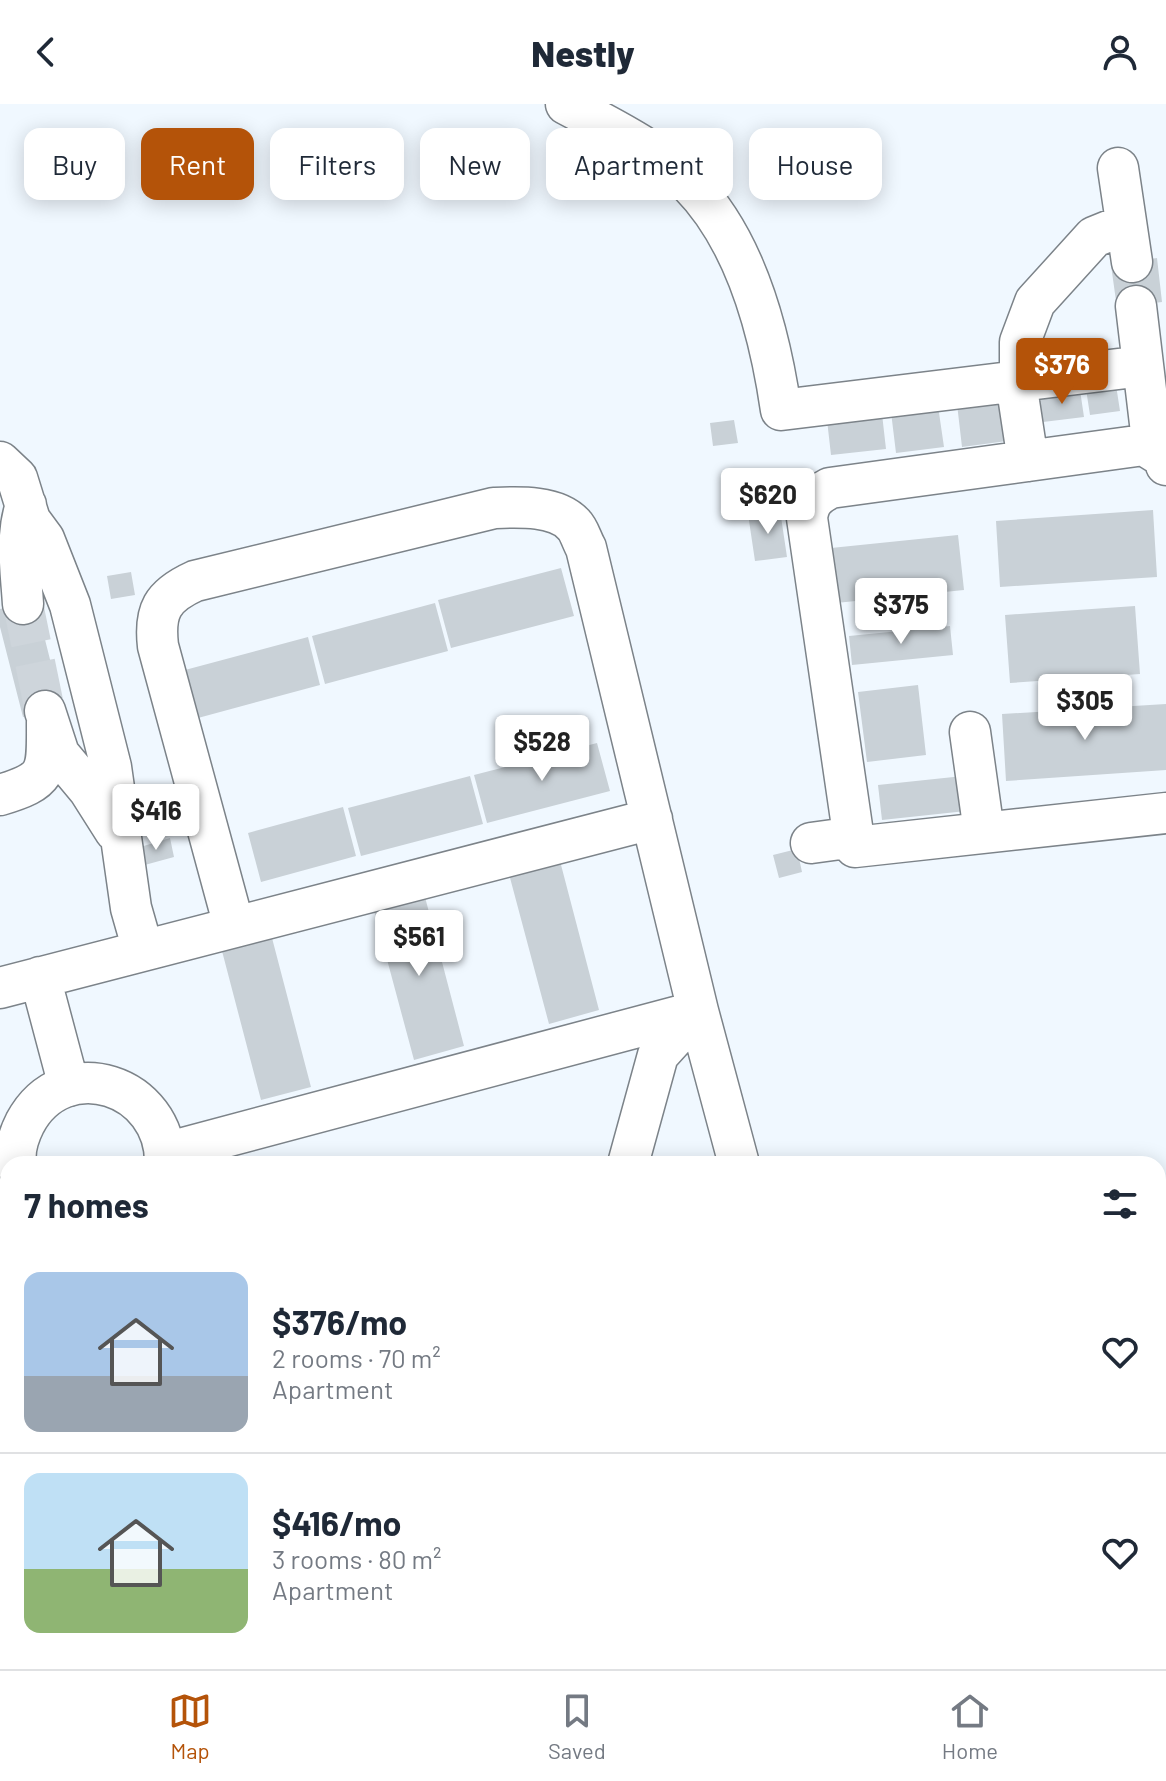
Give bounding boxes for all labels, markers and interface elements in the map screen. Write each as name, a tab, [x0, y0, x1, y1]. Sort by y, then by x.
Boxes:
icon: back	[24, 30, 68, 74]
icon: person	[1098, 30, 1142, 74]
text: Nestly	[531, 31, 635, 74]
chip: Buy	[24, 128, 125, 200]
chip: Rent	[141, 128, 254, 200]
chip: Filters	[270, 128, 404, 200]
chip: New	[420, 128, 530, 200]
chip: Apartment	[546, 128, 733, 200]
chip: House	[749, 128, 882, 200]
pin: $376	[1015, 338, 1109, 406]
text: $376	[1034, 348, 1090, 379]
pin: $620	[721, 468, 815, 536]
text: $620	[739, 478, 797, 509]
pin: $375	[854, 578, 948, 646]
text: $375	[873, 588, 929, 619]
pin: $305	[1038, 674, 1132, 742]
text: $305	[1056, 684, 1114, 715]
pin: $528	[495, 715, 589, 783]
text: $528	[513, 725, 571, 756]
pin: $416	[109, 784, 203, 852]
text: $416	[130, 794, 182, 825]
pin: $561	[372, 910, 466, 978]
text: $561	[393, 920, 445, 951]
icon: filters	[1098, 1182, 1142, 1226]
text: 7 homes	[24, 1184, 149, 1225]
text: $376/mo	[272, 1301, 407, 1342]
icon: home	[88, 1304, 184, 1400]
icon: heart	[1098, 1330, 1142, 1374]
text: 2 rooms · 70 m²	[272, 1342, 441, 1373]
text: Apartment	[272, 1373, 393, 1404]
text: $416/mo	[272, 1502, 401, 1543]
icon: home	[88, 1505, 184, 1601]
icon: heart	[1098, 1531, 1142, 1575]
text: 3 rooms · 80 m²	[272, 1543, 442, 1574]
text: Apartment	[272, 1574, 393, 1605]
tab: Map	[168, 1689, 212, 1763]
tab: Saved	[548, 1689, 606, 1763]
tab: Home	[942, 1689, 998, 1763]

